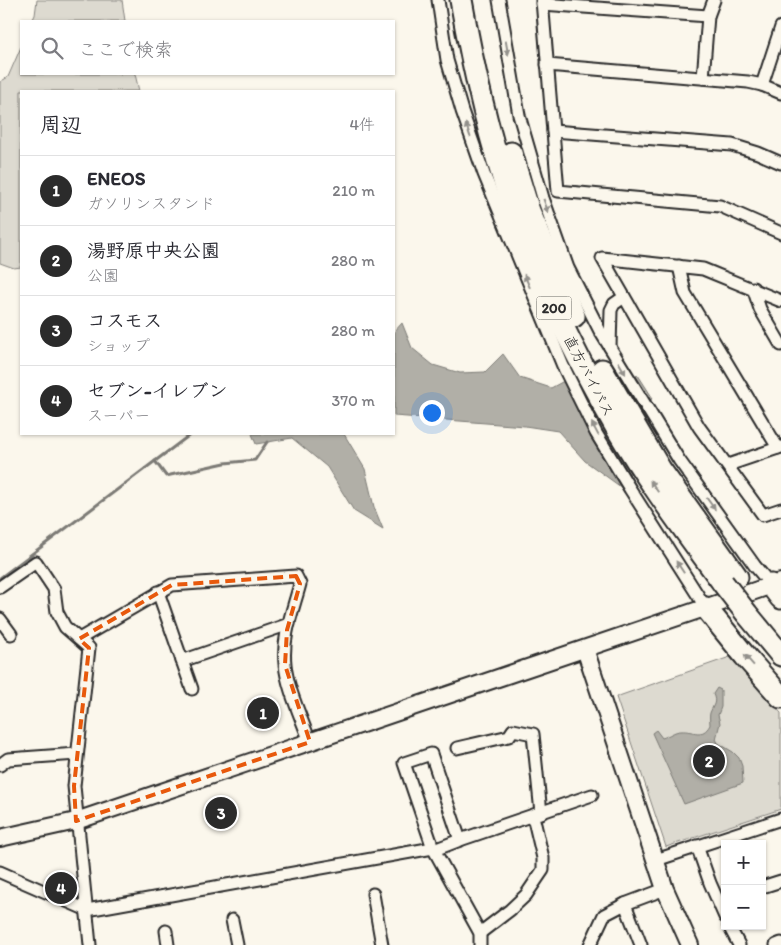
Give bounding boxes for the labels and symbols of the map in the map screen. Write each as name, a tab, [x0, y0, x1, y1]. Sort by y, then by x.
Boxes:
one-way arrow	[503, 40, 511, 56]
one-way arrow	[464, 122, 471, 137]
one-way arrow	[543, 198, 550, 213]
one-way arrow	[523, 273, 531, 288]
road number: 200	[536, 296, 572, 320]
street label: 直方バイパス	[560, 332, 618, 420]
one-way arrow	[618, 361, 626, 376]
your location	[419, 400, 445, 426]
one-way arrow	[590, 422, 599, 436]
one-way arrow	[649, 480, 659, 493]
one-way arrow	[705, 497, 716, 510]
one-way arrow	[675, 561, 685, 574]
one-way arrow	[743, 654, 754, 667]
pin: 1	[247, 694, 279, 732]
pin: 2	[693, 742, 725, 780]
pin: 3	[205, 794, 237, 832]
pin: 4	[45, 869, 77, 907]

